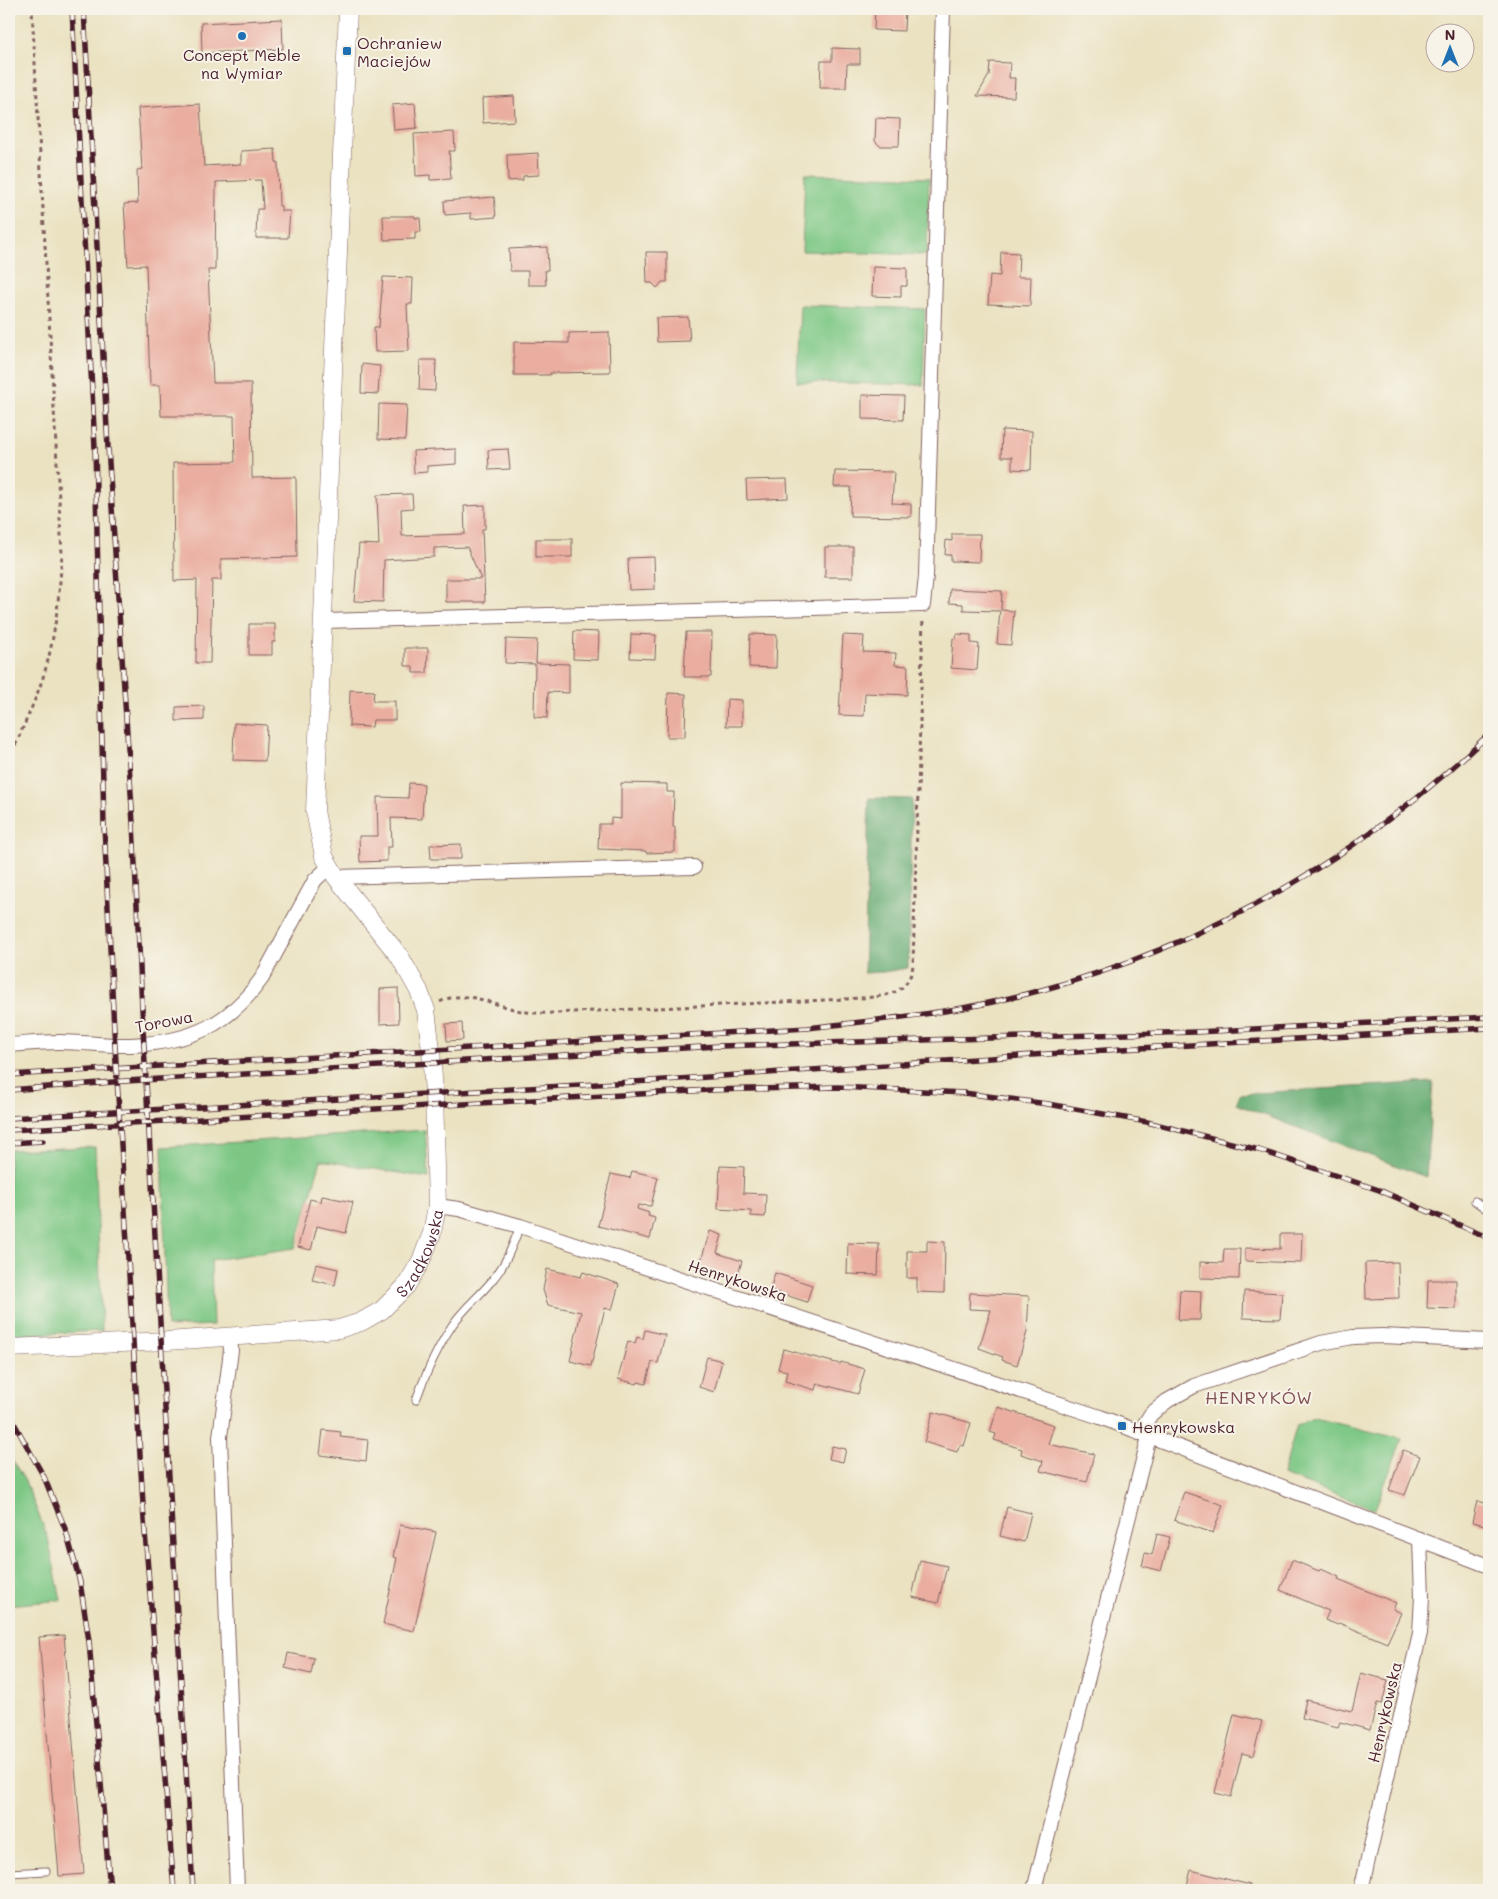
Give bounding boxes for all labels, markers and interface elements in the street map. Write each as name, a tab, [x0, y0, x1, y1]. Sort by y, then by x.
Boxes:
north arrow	[1426, 22, 1476, 72]
text: N	[1445, 25, 1455, 44]
marker: Concept Meble na Wymiar	[236, 30, 248, 42]
place label: Ochraniew Maciejów	[357, 32, 442, 71]
place label: Concept Meble na Wymiar	[183, 44, 301, 83]
marker: Ochraniew Maciejów	[341, 45, 353, 57]
street label: Torowa	[133, 1005, 195, 1037]
street label: Szadkowska	[391, 1207, 447, 1301]
street label: Henrykowska	[686, 1254, 790, 1306]
district label: HENRYKÓW	[1205, 1385, 1313, 1409]
place label: Henrykowska	[1132, 1416, 1235, 1437]
marker: Henrykowska	[1116, 1420, 1128, 1432]
street label: Henrykowska	[1362, 1659, 1406, 1765]

